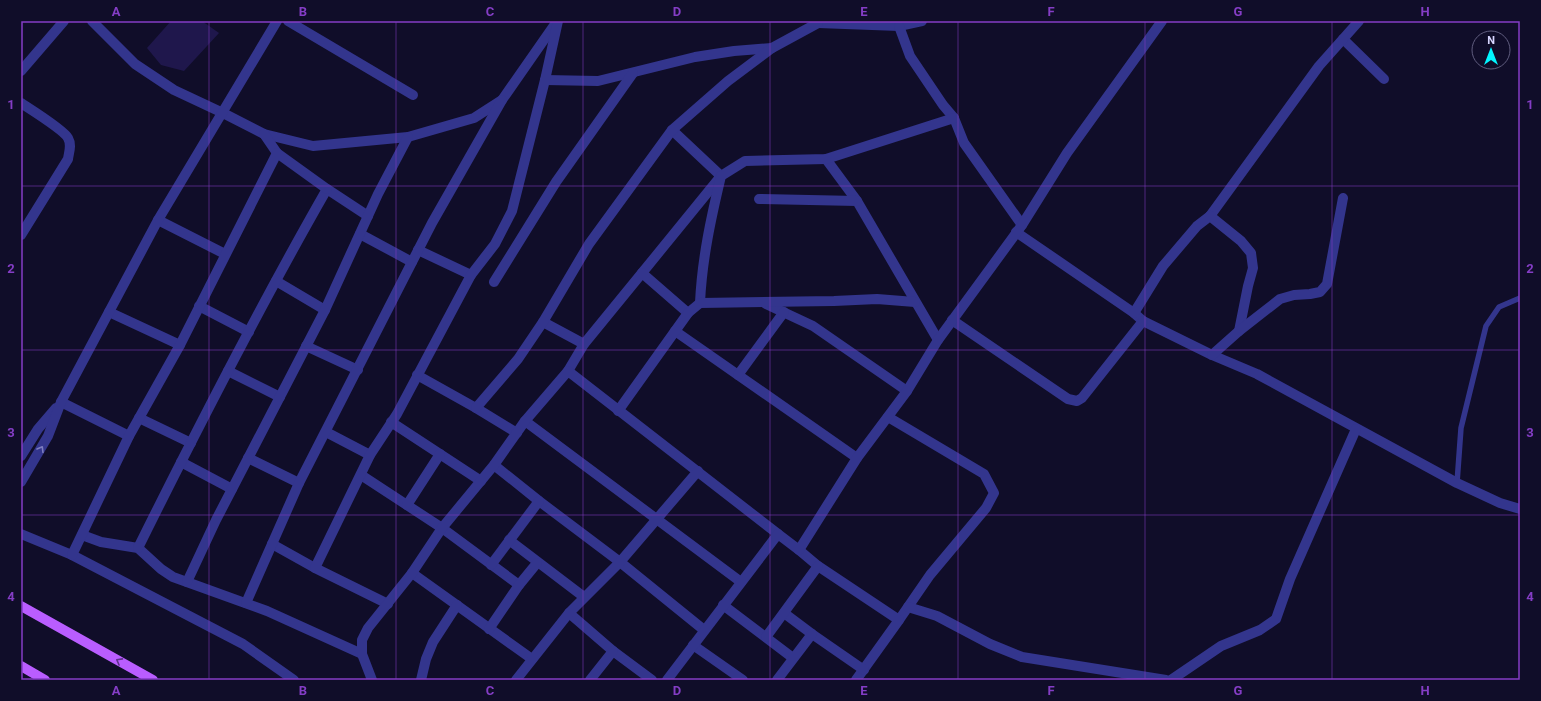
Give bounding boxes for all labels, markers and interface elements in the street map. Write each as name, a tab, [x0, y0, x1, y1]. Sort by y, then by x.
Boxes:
text: A	[112, 4, 121, 19]
text: B	[299, 4, 307, 19]
text: C	[486, 4, 495, 19]
text: D	[673, 4, 681, 19]
text: E	[860, 4, 868, 19]
text: F	[1047, 4, 1055, 19]
text: G	[1234, 4, 1243, 19]
text: H	[1420, 4, 1430, 19]
north arrow	[1471, 30, 1511, 70]
text: N	[1487, 34, 1495, 47]
text: 1	[7, 97, 15, 112]
text: 1	[1526, 97, 1534, 112]
text: 2	[7, 261, 15, 276]
text: 2	[1526, 261, 1534, 276]
text: 3	[7, 425, 15, 440]
text: 3	[1526, 425, 1534, 440]
one-way arrow	[36, 446, 43, 453]
text: 4	[7, 589, 15, 604]
text: 4	[1526, 589, 1534, 604]
one-way arrow	[116, 658, 123, 665]
text: A	[112, 683, 121, 698]
text: B	[299, 683, 307, 698]
text: C	[486, 683, 495, 698]
text: D	[673, 683, 681, 698]
text: E	[860, 683, 868, 698]
text: F	[1047, 683, 1055, 698]
text: G	[1234, 683, 1243, 698]
text: H	[1420, 683, 1430, 698]

